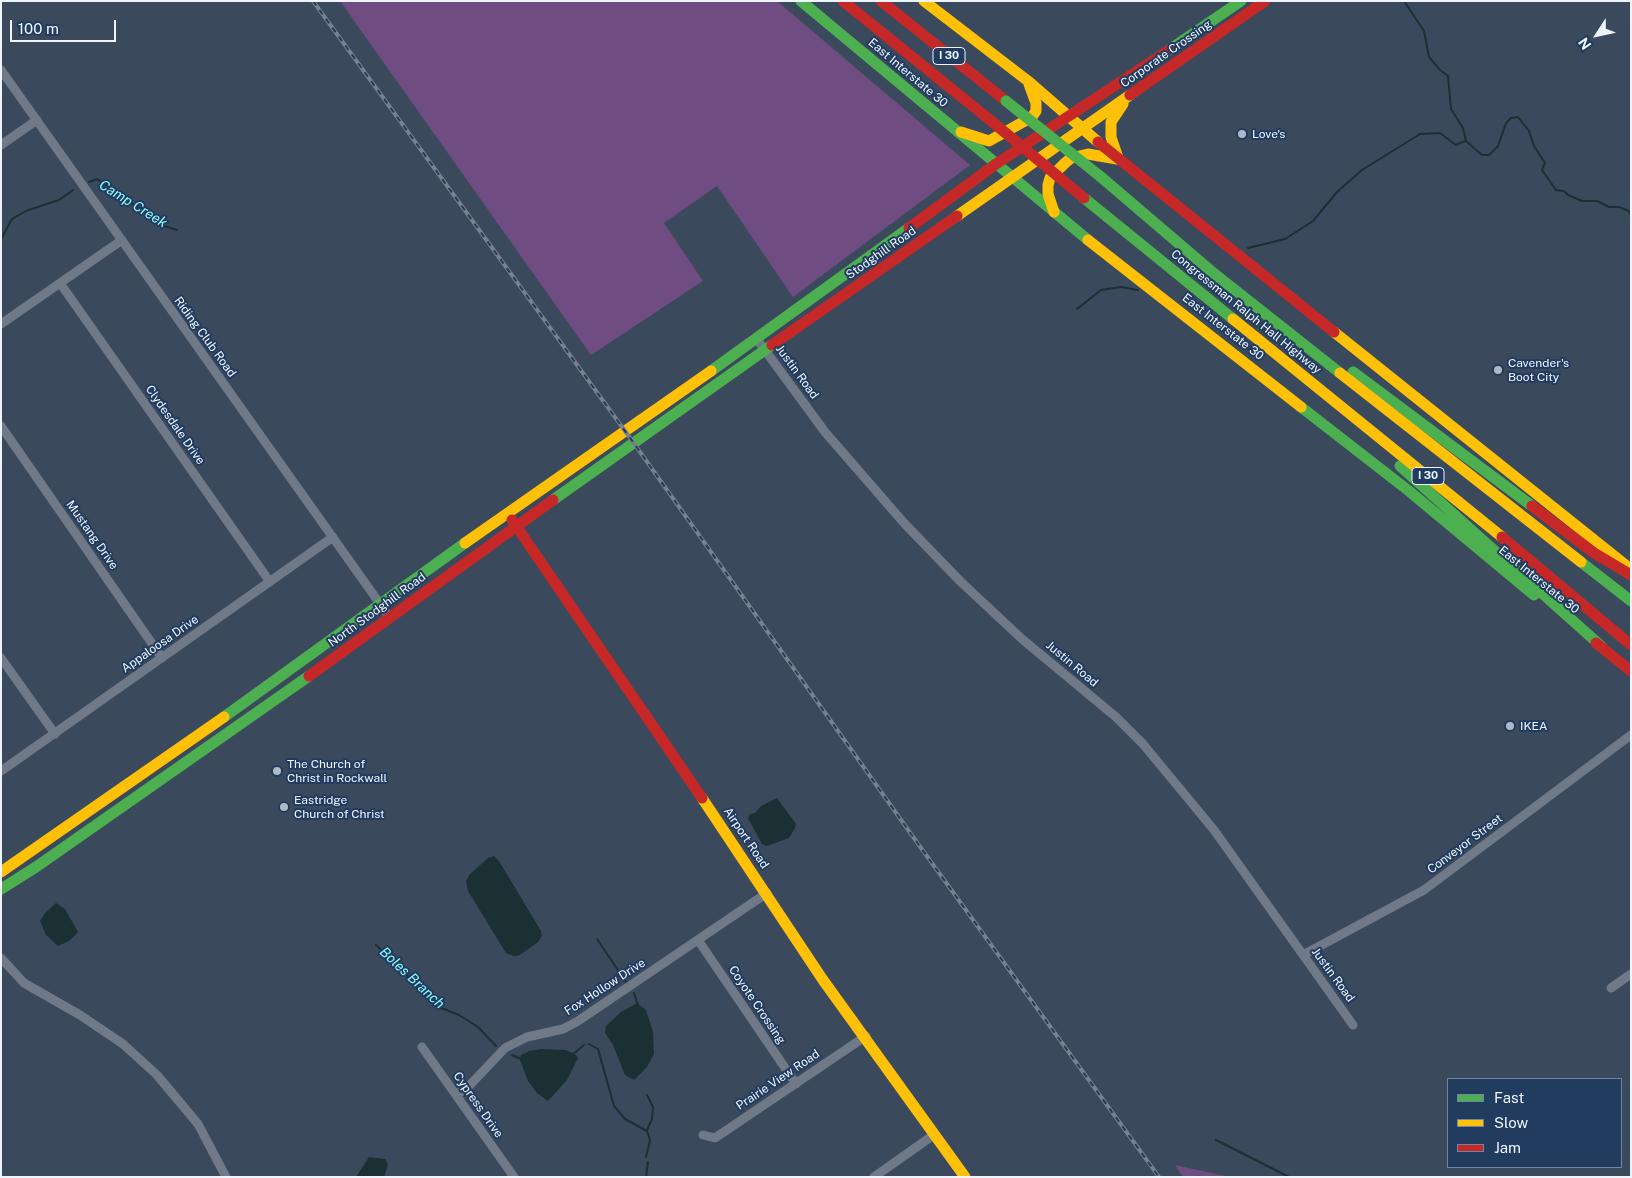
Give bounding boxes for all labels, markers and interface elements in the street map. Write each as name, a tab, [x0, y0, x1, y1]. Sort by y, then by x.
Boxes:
scale bar	[12, 10, 119, 42]
north arrow	[1572, 10, 1622, 60]
street label: Corporate Crossing	[1118, 17, 1214, 91]
text: 100 m	[18, 20, 59, 37]
text: N	[1575, 35, 1594, 53]
street label: East Interstate 30	[865, 36, 951, 110]
road number: I 30	[933, 48, 965, 64]
place label: Love's	[1252, 127, 1285, 141]
marker: Love's	[1236, 128, 1248, 140]
water label: Camp Creek	[96, 176, 170, 232]
street label: Stodghill Road	[843, 224, 919, 282]
street label: Congressman Ralph Hall Highway	[1168, 247, 1324, 377]
street label: East Interstate 30	[1179, 291, 1267, 363]
street label: Riding Club Road	[171, 294, 239, 380]
street label: Justin Road	[773, 342, 821, 402]
place label: Cavender's Boot City	[1508, 356, 1569, 384]
marker: Cavender's Boot City	[1492, 364, 1504, 376]
street label: Clydesdale Drive	[142, 383, 208, 467]
road number: I 30	[1412, 468, 1444, 484]
street label: Mustang Drive	[63, 498, 121, 572]
street label: East Interstate 30	[1496, 543, 1582, 617]
street label: North Stodghill Road	[325, 570, 429, 650]
street label: Appaloosa Drive	[119, 612, 201, 676]
street label: Justin Road	[1043, 638, 1101, 690]
place label: IKEA	[1520, 719, 1547, 733]
marker: IKEA	[1504, 720, 1516, 732]
place label: The Church of Christ in Rockwall	[287, 757, 387, 785]
marker: The Church of Christ in Rockwall	[271, 765, 283, 777]
place label: Eastridge Church of Christ	[294, 793, 385, 821]
marker: Eastridge Church of Christ	[278, 801, 290, 813]
street label: Airport Road	[720, 805, 772, 871]
street label: Conveyor Street	[1425, 811, 1505, 877]
water label: Boles Branch	[376, 944, 448, 1012]
street label: Justin Road	[1309, 945, 1357, 1005]
street label: Fox Hollow Drive	[562, 956, 648, 1018]
street label: Coyote Crossing	[726, 963, 788, 1047]
street label: Prairie View Road	[734, 1047, 822, 1113]
street label: Cypress Drive	[450, 1069, 506, 1141]
legend	[1447, 1078, 1622, 1168]
text: Fast	[1494, 1089, 1524, 1106]
text: Slow	[1494, 1114, 1528, 1131]
text: Jam	[1494, 1139, 1521, 1156]

